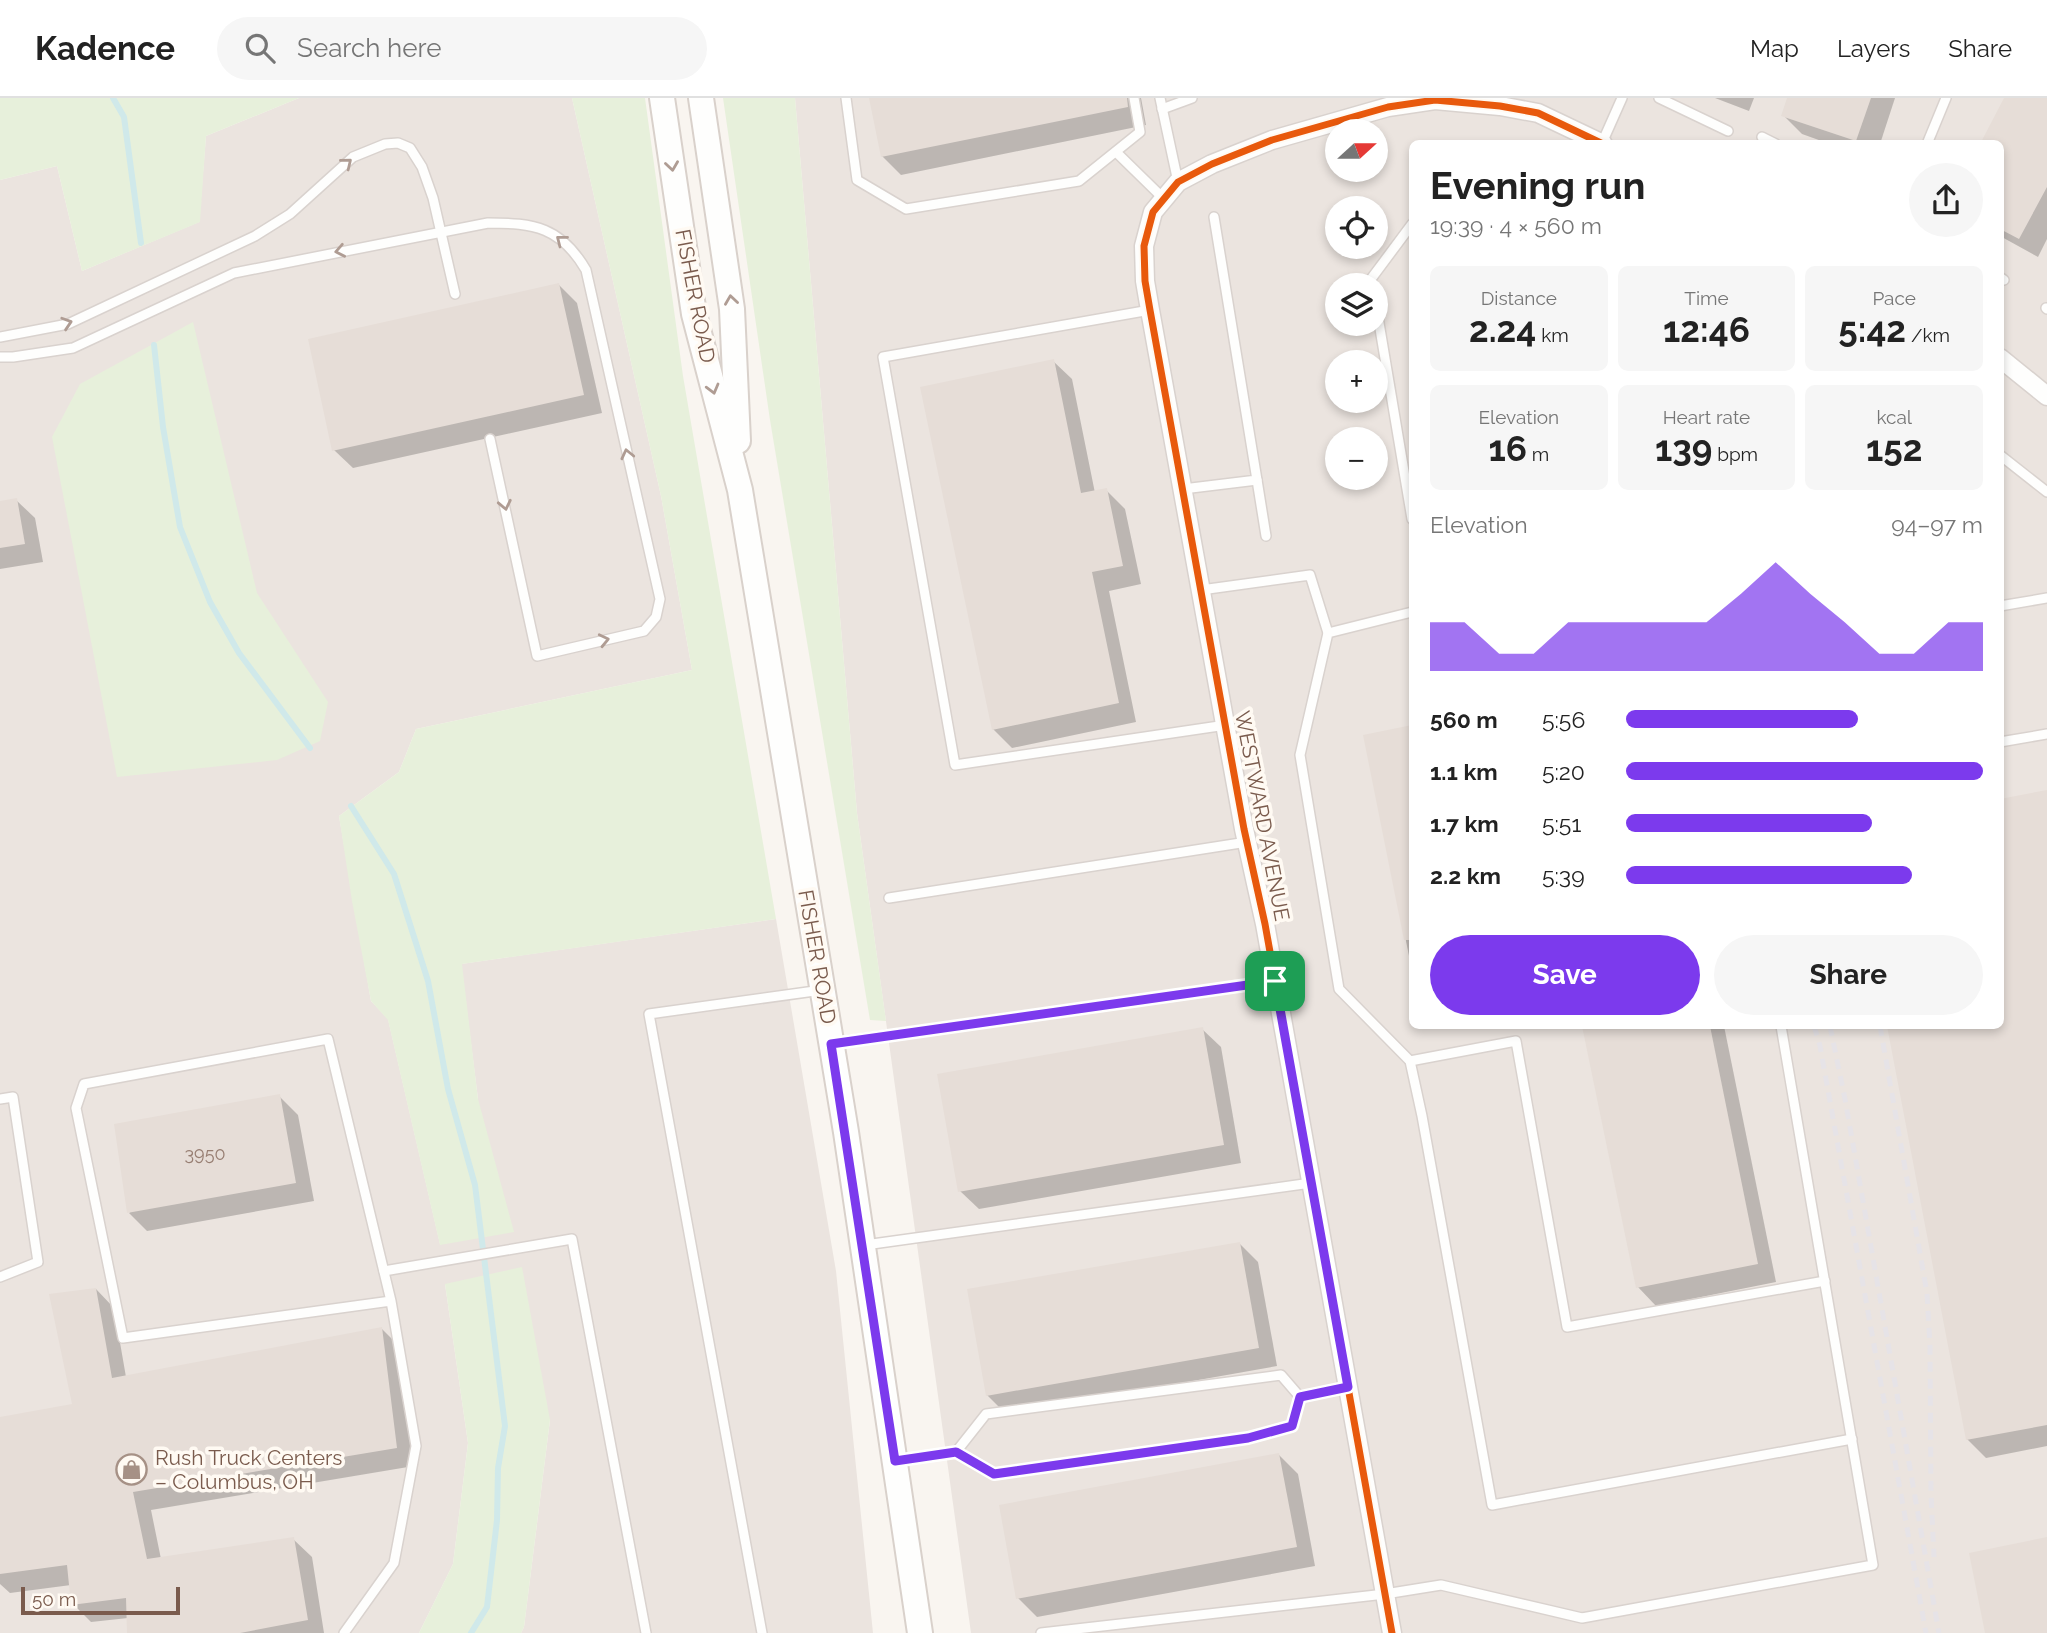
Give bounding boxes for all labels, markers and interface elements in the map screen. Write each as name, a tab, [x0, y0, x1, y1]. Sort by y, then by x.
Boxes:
search box	[217, 17, 707, 80]
text: Kadence	[35, 29, 175, 68]
icon: search	[241, 29, 279, 67]
text: Search here	[297, 33, 441, 63]
text: Map	[1750, 34, 1799, 63]
text: Layers	[1837, 34, 1910, 63]
text: Share	[1948, 34, 2012, 63]
north arrow	[1325, 119, 1388, 182]
map controls	[1325, 119, 1388, 490]
one-way arrow	[339, 159, 351, 172]
one-way arrow	[664, 160, 679, 171]
text: Evening run	[1430, 163, 1645, 208]
button: share	[1909, 163, 1983, 237]
button: locate	[1325, 196, 1388, 259]
text: 19:39 · 4 × 560 m	[1430, 212, 1602, 239]
street label: FISHER ROAD	[670, 227, 721, 365]
one-way arrow	[556, 236, 569, 249]
one-way arrow	[334, 243, 346, 258]
button: layers	[1325, 273, 1388, 336]
text: Distance	[1481, 287, 1557, 309]
text: Time	[1684, 287, 1729, 309]
text: Pace	[1872, 287, 1916, 309]
one-way arrow	[724, 294, 739, 306]
text: 2.24	[1469, 309, 1536, 350]
text: 12:46	[1663, 309, 1750, 350]
text: 5:42	[1838, 309, 1906, 350]
one-way arrow	[60, 317, 72, 332]
text: km	[1536, 324, 1569, 346]
text: /km	[1906, 324, 1950, 346]
button: +	[1325, 350, 1388, 413]
one-way arrow	[705, 383, 720, 395]
text: Elevation	[1478, 406, 1559, 428]
text: Heart rate	[1663, 406, 1750, 428]
text: kcal	[1876, 406, 1912, 428]
button: −	[1325, 427, 1388, 490]
text: 16	[1488, 428, 1527, 469]
text: 139	[1655, 428, 1712, 469]
text: 152	[1866, 428, 1922, 469]
text: m	[1527, 443, 1549, 465]
text: bpm	[1712, 443, 1758, 465]
one-way arrow	[621, 448, 635, 460]
one-way arrow	[496, 499, 511, 511]
text: Elevation	[1430, 511, 1528, 538]
text: 94–97 m	[1891, 511, 1983, 538]
one-way arrow	[598, 634, 610, 649]
text: 560 m	[1430, 706, 1498, 733]
text: 5:56	[1542, 706, 1585, 733]
street label: WESTWARD AVENUE	[1230, 709, 1295, 923]
text: 1.1 km	[1430, 758, 1498, 785]
text: 5:20	[1542, 758, 1585, 785]
text: 1.7 km	[1430, 810, 1499, 837]
text: 5:51	[1542, 810, 1581, 837]
text: 2.2 km	[1430, 862, 1501, 889]
text: 5:39	[1542, 862, 1585, 889]
street label: FISHER ROAD	[793, 888, 842, 1026]
button: Save	[1430, 935, 1700, 1015]
button: Share	[1714, 935, 1983, 1015]
pin	[1245, 951, 1305, 1011]
icon: arrive	[1256, 962, 1294, 1000]
house number: 3950	[185, 1143, 226, 1164]
place label: Rush Truck Centers – Columbus, OH	[155, 1445, 343, 1494]
shop icon: Rush Truck Centers – Columbus, OH	[115, 1453, 149, 1487]
scale bar	[21, 1584, 180, 1616]
text: 50 m	[32, 1588, 76, 1610]

